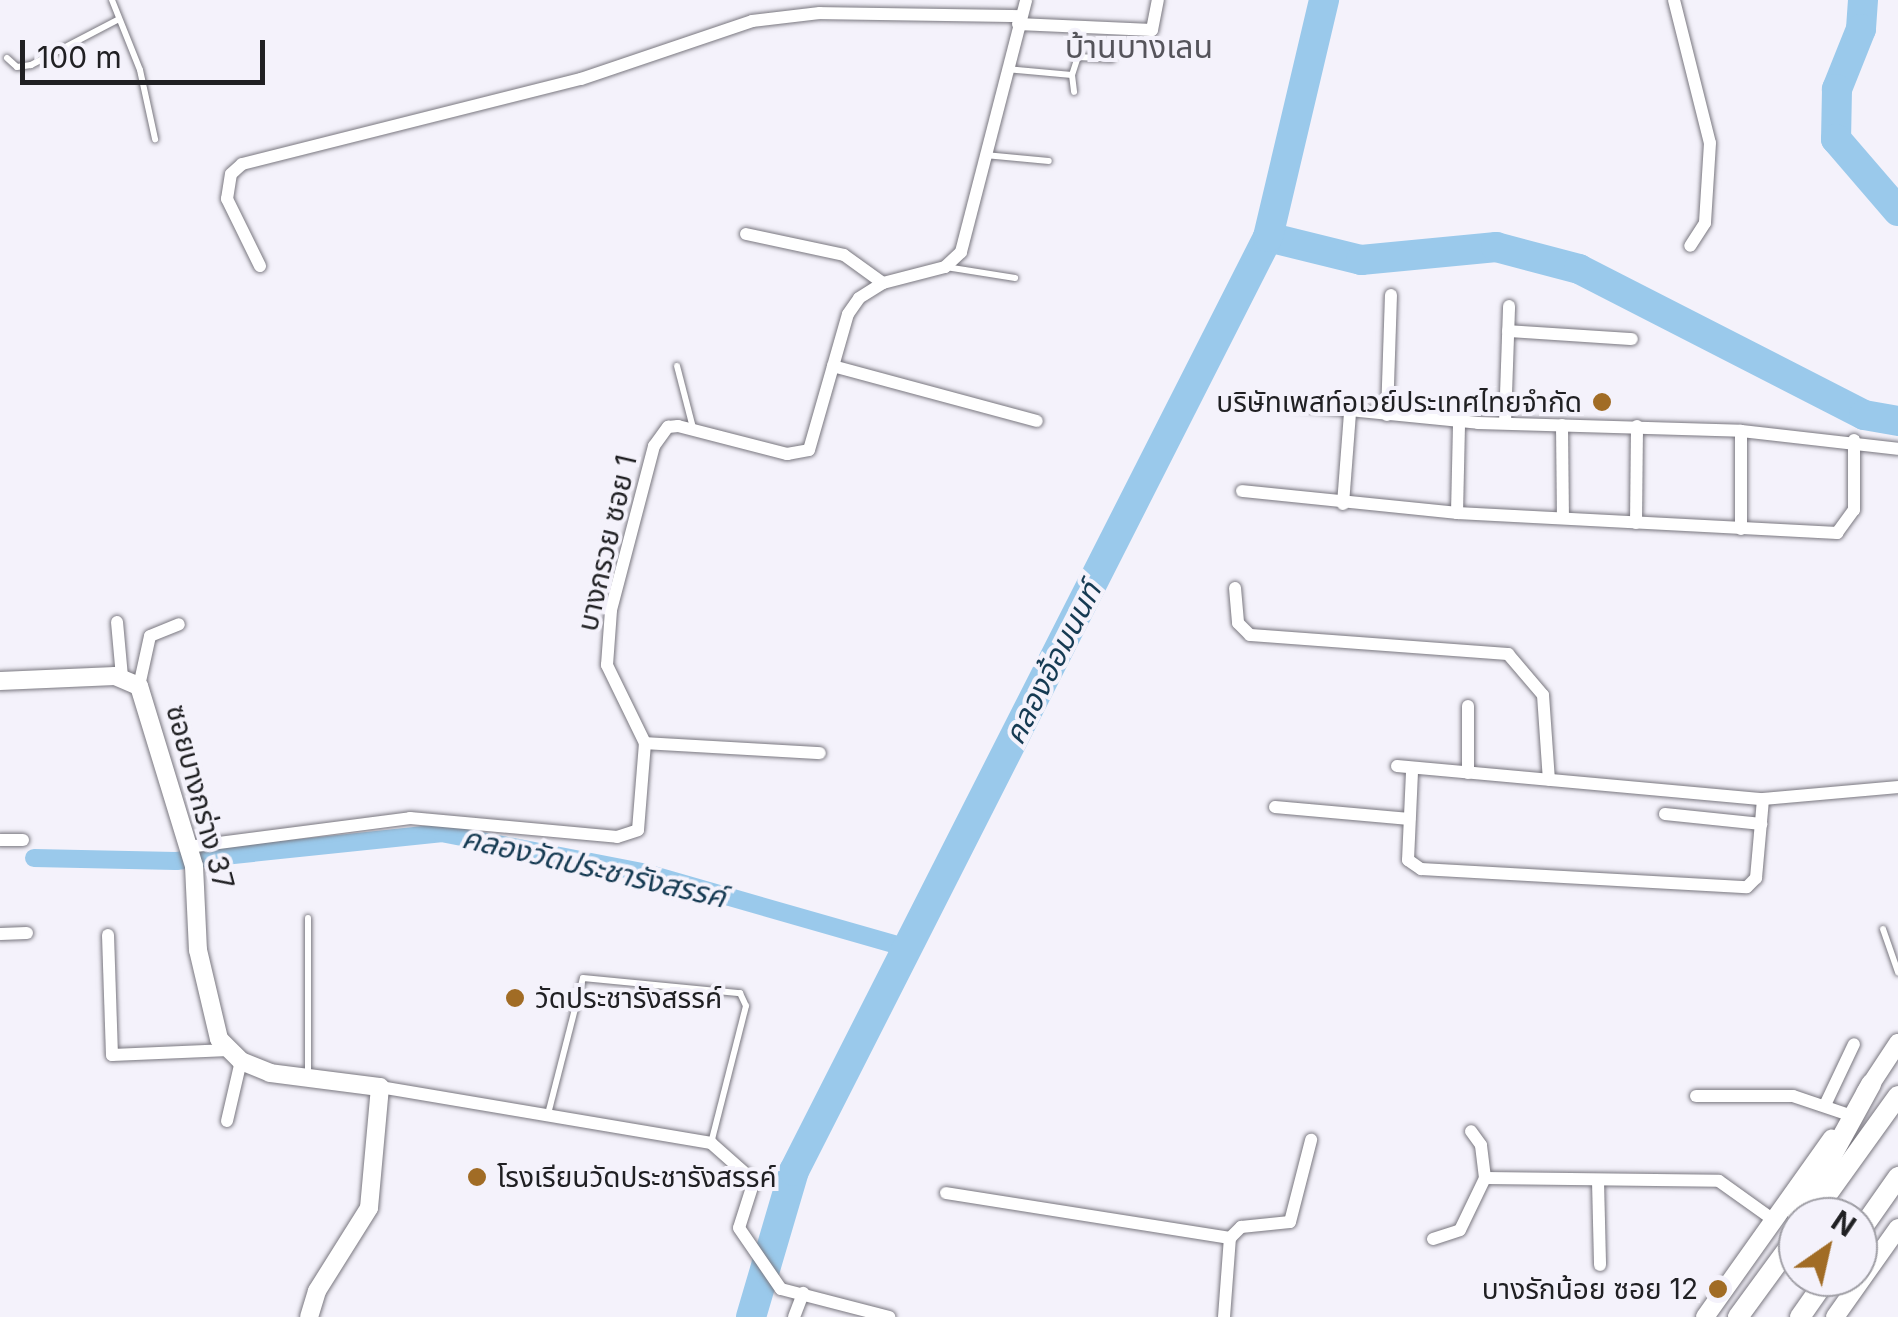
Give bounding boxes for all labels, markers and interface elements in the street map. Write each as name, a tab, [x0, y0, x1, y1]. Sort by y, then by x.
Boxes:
scale bar	[25, 20, 270, 82]
district label: บ้านบางเลน	[1065, 28, 1213, 66]
text: 100 m	[37, 39, 122, 75]
place label: บริษัทเพสท์อเวย์ประเทศไทยจำกัด	[1216, 385, 1582, 419]
marker: บริษัทเพสท์อเวย์ประเทศไทยจำกัด	[1591, 391, 1613, 413]
street label: บางกรวย ซอย 1	[570, 452, 644, 634]
water label: คลองอ้อมนนท์	[996, 576, 1108, 750]
street label: ซอยบางกร่าง 37	[159, 701, 241, 893]
water label: คลองวัดประชารังสรรค์	[459, 819, 729, 915]
place label: วัดประชารังสรรค์	[535, 981, 722, 1015]
marker: วัดประชารังสรรค์	[504, 987, 526, 1009]
place label: โรงเรียนวัดประชารังสรรค์	[497, 1160, 777, 1194]
marker: โรงเรียนวัดประชารังสรรค์	[466, 1166, 488, 1188]
north arrow	[1778, 1197, 1878, 1297]
text: N	[1825, 1204, 1862, 1244]
place label: บางรักน้อย ซอย 12	[1482, 1272, 1698, 1306]
marker: บางรักน้อย ซอย 12	[1707, 1278, 1729, 1300]

